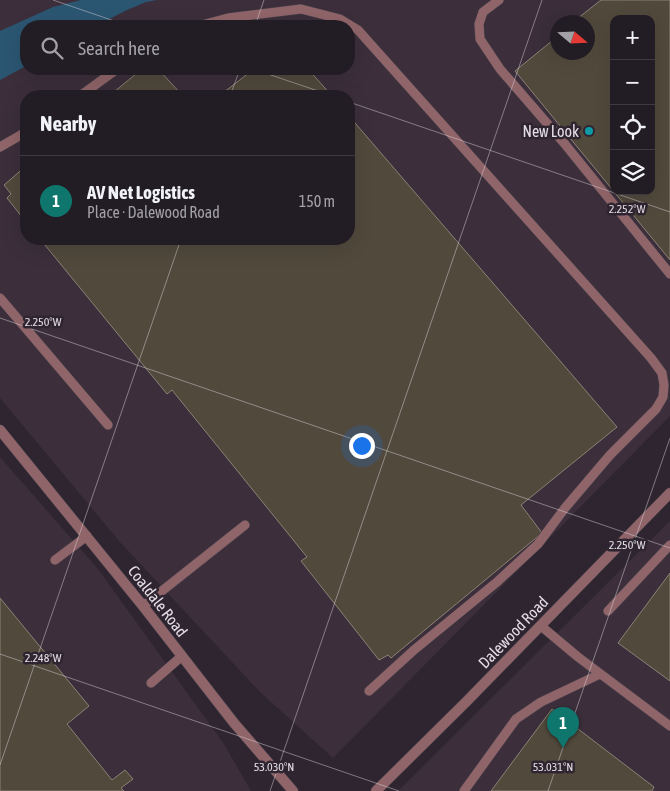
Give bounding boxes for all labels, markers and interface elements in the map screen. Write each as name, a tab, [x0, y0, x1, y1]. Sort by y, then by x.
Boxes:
north arrow	[550, 15, 595, 60]
map controls	[610, 15, 655, 195]
button: +	[610, 15, 655, 60]
search box	[20, 20, 355, 75]
icon: search	[38, 34, 66, 62]
text: Search here	[78, 37, 160, 59]
button: −	[610, 60, 655, 105]
button: locate	[610, 105, 655, 150]
text: Nearby	[40, 111, 96, 135]
place label: New Look	[522, 122, 579, 140]
marker: New Look	[583, 125, 595, 137]
button: layers	[610, 150, 655, 195]
text: AV Net Logistics	[87, 181, 195, 203]
text: 1	[52, 192, 60, 210]
text: 150 m	[299, 192, 335, 210]
text: 2.252°W	[609, 202, 646, 216]
text: Place · Dalewood Road	[87, 203, 220, 221]
text: 2.250°W	[25, 315, 62, 329]
your location	[349, 433, 375, 459]
text: 2.250°W	[609, 538, 646, 552]
street label: Coaldale Road	[125, 562, 191, 640]
street label: Dalewood Road	[474, 593, 552, 671]
text: 2.248°W	[25, 651, 62, 665]
pin: 1	[547, 707, 579, 748]
text: 53.030°N	[254, 760, 294, 774]
text: 53.031°N	[533, 760, 573, 774]

